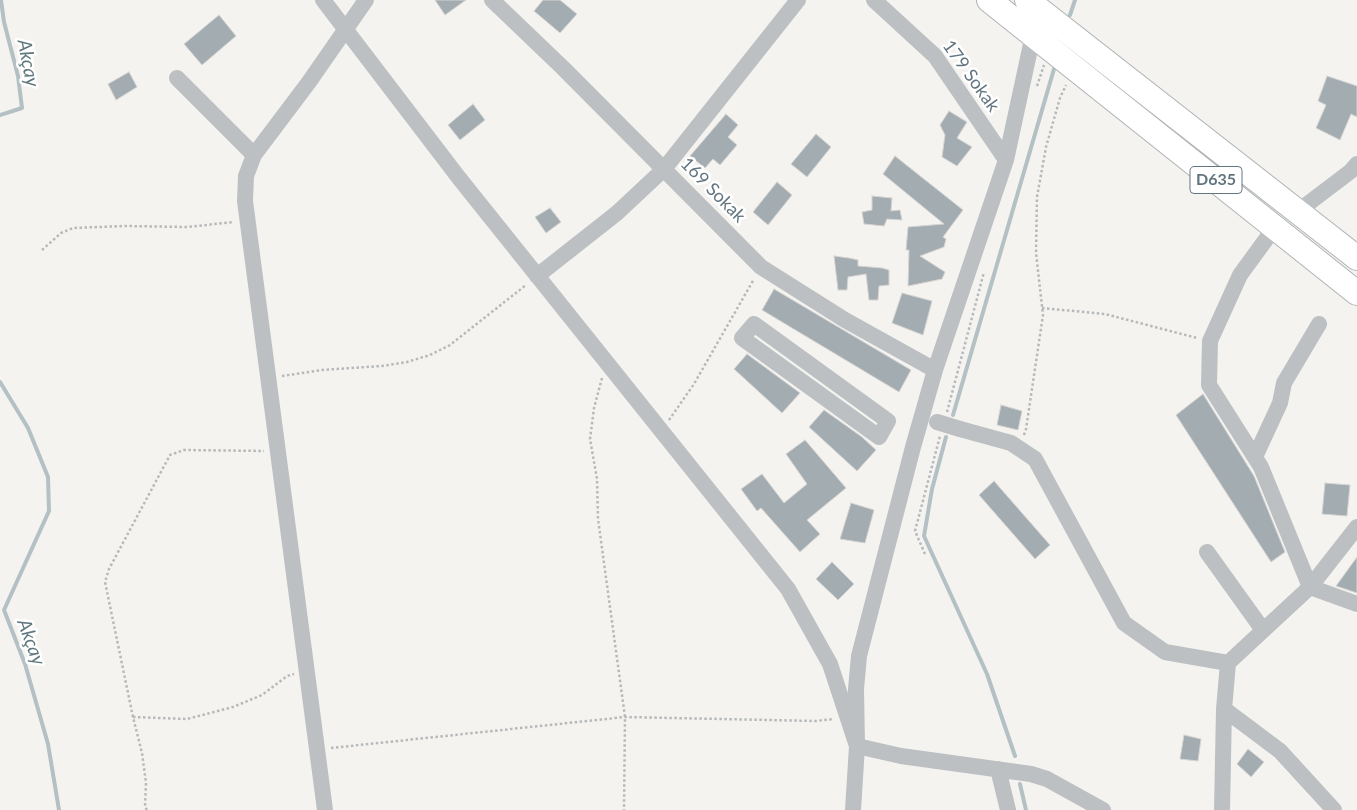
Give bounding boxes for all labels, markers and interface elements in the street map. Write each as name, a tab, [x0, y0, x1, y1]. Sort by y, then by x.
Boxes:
street label: 179 Sokak	[938, 36, 1004, 116]
water label: Akçay	[12, 37, 44, 89]
street label: 169 Sokak	[676, 153, 750, 227]
road number: D635	[1190, 166, 1242, 194]
water label: Akçay	[12, 616, 50, 668]

